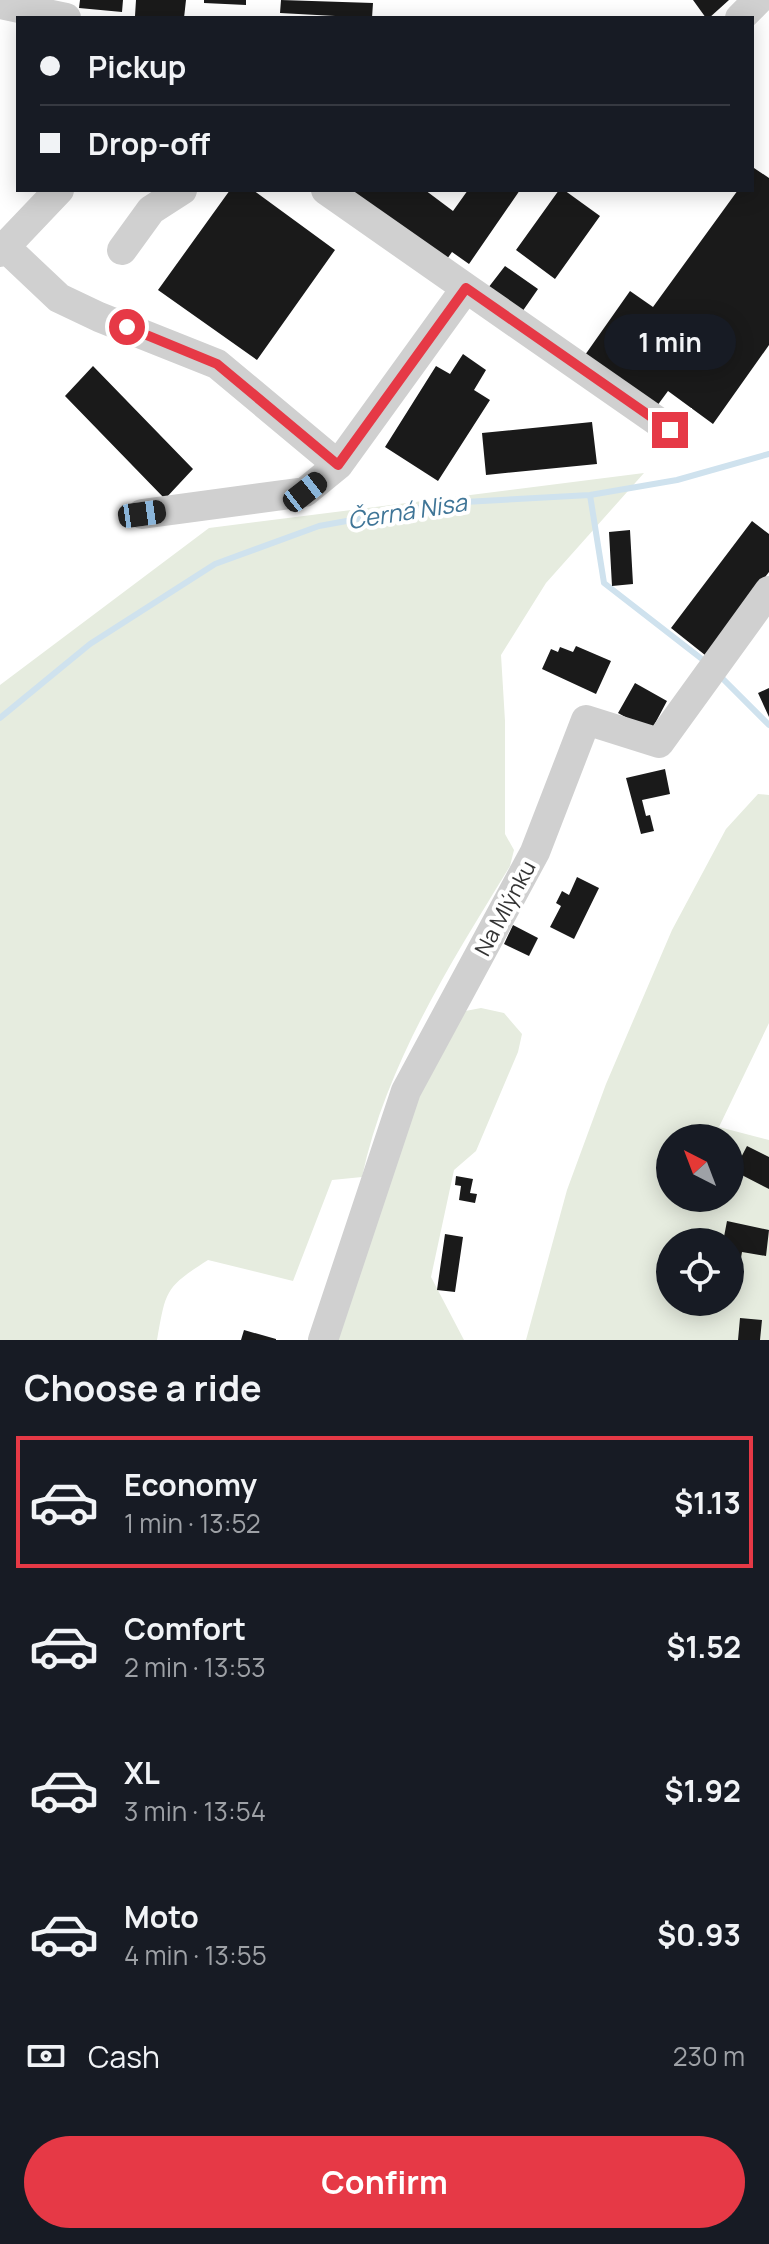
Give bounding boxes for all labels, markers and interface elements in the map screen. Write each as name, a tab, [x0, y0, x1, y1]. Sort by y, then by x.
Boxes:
text: Pickup	[88, 46, 186, 87]
text: Drop-off	[88, 123, 210, 164]
route start	[109, 309, 145, 345]
callout: 1 min	[604, 314, 736, 370]
text: 1 min	[638, 324, 702, 360]
route end	[652, 412, 688, 448]
car	[279, 468, 331, 516]
water label: Černá Nisa	[345, 485, 470, 536]
car	[117, 499, 167, 529]
street label: Na Mlýnku	[467, 855, 543, 961]
north arrow	[656, 1124, 744, 1212]
map controls	[656, 1124, 744, 1316]
button: locate	[656, 1228, 744, 1316]
text: Choose a ride	[24, 1363, 262, 1412]
text: Economy	[124, 1464, 257, 1505]
icon: car	[28, 1466, 100, 1538]
text: $1.13	[674, 1482, 741, 1523]
text: 1 min · 13:52	[124, 1505, 261, 1541]
text: Comfort	[124, 1608, 246, 1649]
icon: car	[28, 1610, 100, 1682]
text: $1.52	[666, 1626, 741, 1667]
text: 2 min · 13:53	[124, 1649, 266, 1685]
text: XL	[124, 1752, 160, 1793]
icon: car	[28, 1754, 100, 1826]
text: $1.92	[665, 1770, 741, 1811]
text: 3 min · 13:54	[124, 1793, 266, 1829]
text: Moto	[124, 1896, 199, 1937]
icon: car	[28, 1898, 100, 1970]
text: $0.93	[657, 1914, 741, 1955]
text: 4 min · 13:55	[124, 1937, 267, 1973]
icon: cash	[24, 2034, 68, 2078]
text: Cash	[88, 2036, 160, 2077]
text: 230 m	[673, 2038, 745, 2074]
button: Confirm	[24, 2136, 745, 2228]

